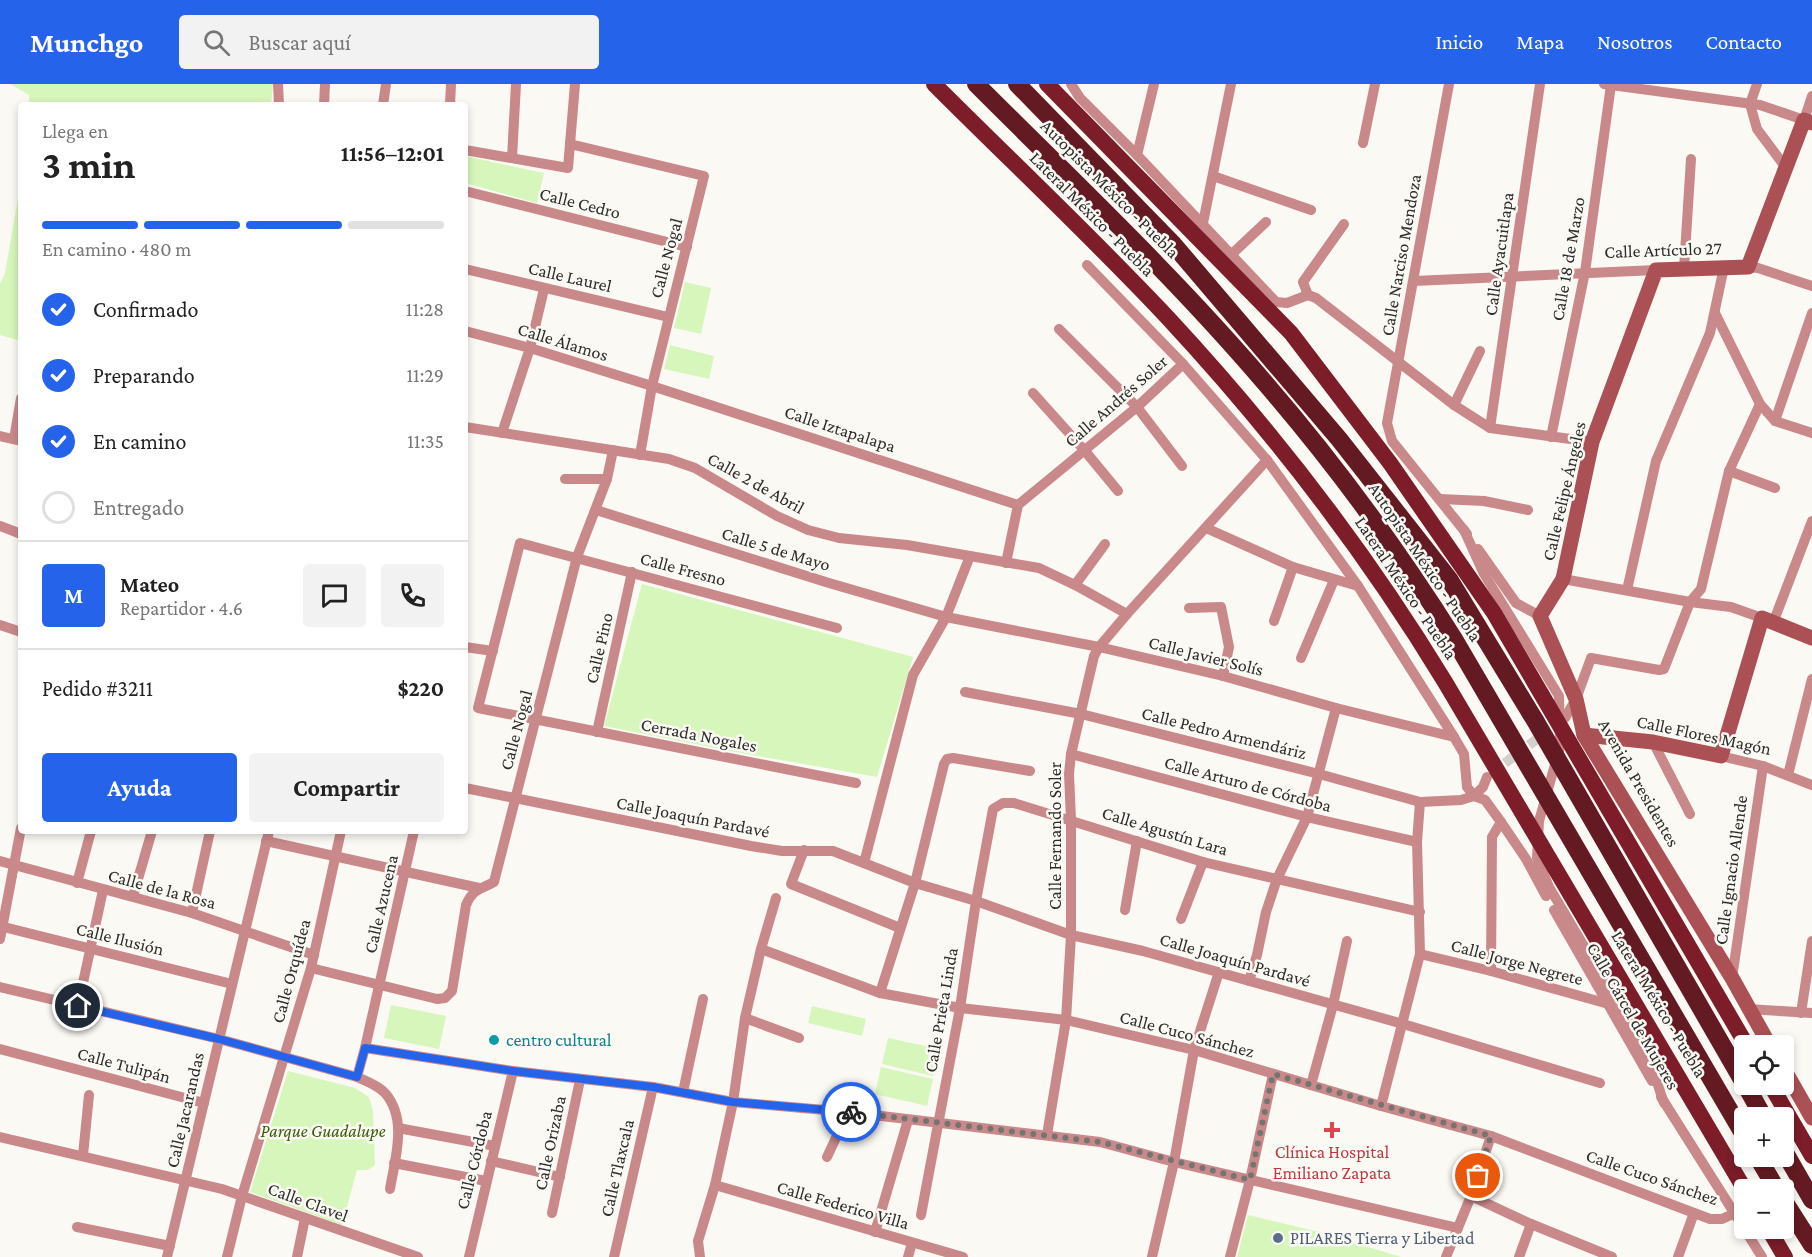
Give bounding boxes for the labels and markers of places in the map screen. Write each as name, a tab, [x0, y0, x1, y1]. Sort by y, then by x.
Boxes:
pin	[52, 980, 103, 1031]
place label: centro cultural	[506, 1030, 612, 1050]
marker: centro cultural	[487, 1033, 501, 1047]
marker: Clínica Hospital Emiliano Zapata	[1323, 1121, 1341, 1139]
place label: Clínica Hospital Emiliano Zapata	[1273, 1142, 1391, 1183]
pin	[1452, 1150, 1503, 1201]
place label: PILARES Tierra y Libertad	[1290, 1228, 1475, 1248]
marker: PILARES Tierra y Libertad	[1271, 1231, 1285, 1245]

